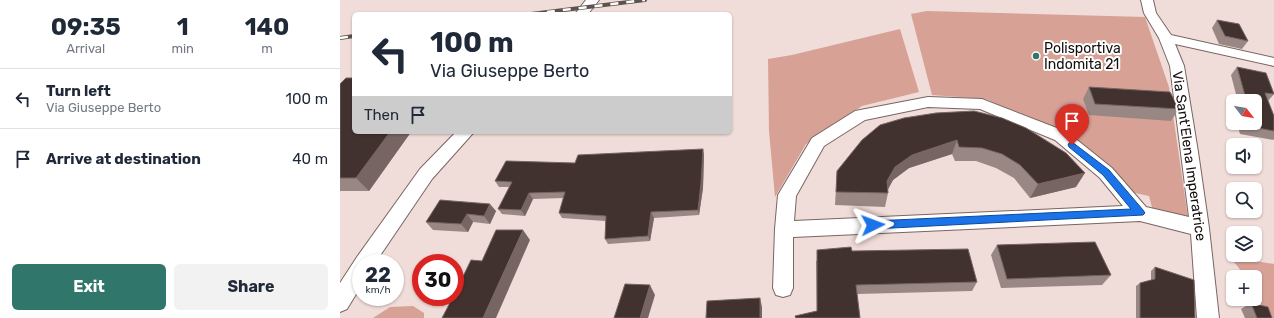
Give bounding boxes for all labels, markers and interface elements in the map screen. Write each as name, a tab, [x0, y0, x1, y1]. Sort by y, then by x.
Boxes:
text: 09:35	[51, 13, 121, 41]
text: 1	[177, 13, 189, 41]
text: 140	[245, 13, 289, 41]
text: 100 m	[430, 26, 514, 59]
icon: left	[364, 28, 416, 80]
place label: Polisportiva Indomita 21	[1044, 40, 1121, 73]
text: Arrival	[66, 41, 105, 56]
text: min	[171, 41, 194, 56]
text: m	[261, 41, 273, 56]
marker: Polisportiva Indomita 21	[1031, 51, 1041, 61]
text: Via Giuseppe Berto	[430, 60, 589, 82]
street label: Via Sant'Elena Imperatrice	[1169, 70, 1209, 242]
text: Turn left	[46, 82, 111, 100]
icon: left	[12, 88, 34, 110]
text: 100 m	[286, 90, 328, 108]
north arrow	[1226, 94, 1262, 130]
map controls	[1226, 94, 1262, 306]
text: Via Giuseppe Berto	[46, 100, 161, 115]
icon: arrive	[407, 104, 429, 126]
pin	[1055, 104, 1089, 145]
text: Then	[364, 106, 399, 124]
icon: arrive	[1061, 110, 1083, 132]
button: sound	[1226, 138, 1262, 174]
icon: arrive	[12, 148, 34, 170]
text: Arrive at destination	[46, 150, 201, 168]
text: 40 m	[292, 150, 328, 168]
button: search	[1226, 182, 1262, 218]
position arrow	[852, 204, 894, 246]
button: layers	[1226, 226, 1262, 262]
speed limit sign: 30	[412, 254, 464, 306]
text: 22	[365, 263, 391, 287]
button: Exit	[12, 264, 166, 310]
button: Share	[174, 264, 328, 310]
button: +	[1226, 270, 1262, 306]
text: km/h	[366, 284, 390, 296]

